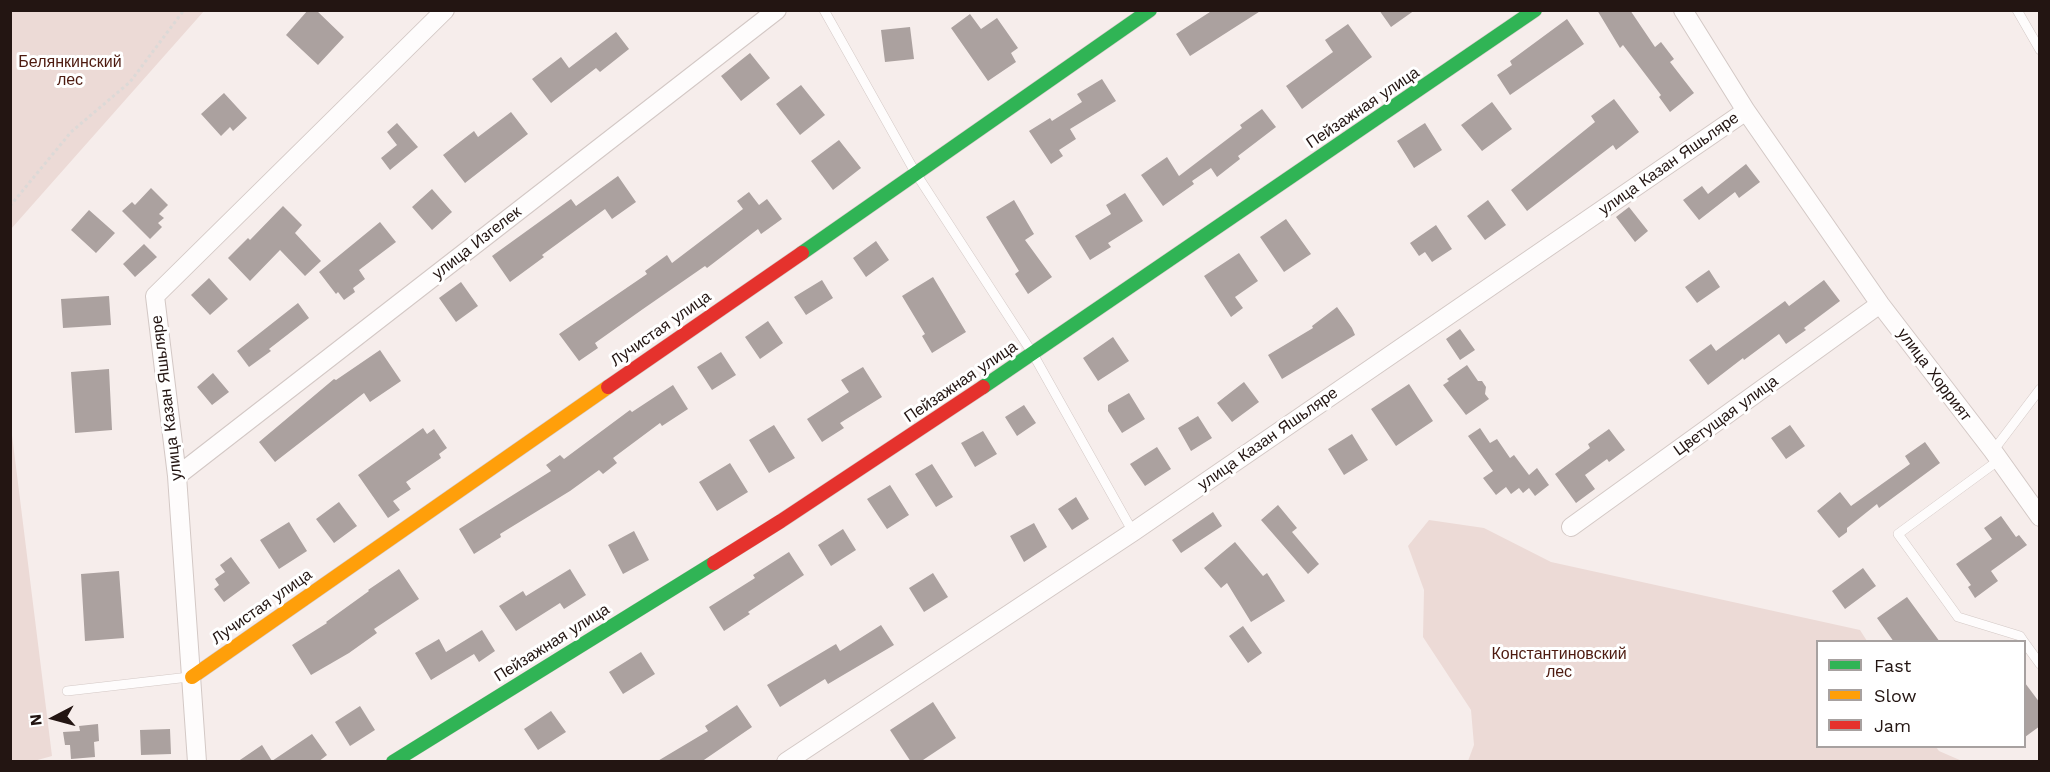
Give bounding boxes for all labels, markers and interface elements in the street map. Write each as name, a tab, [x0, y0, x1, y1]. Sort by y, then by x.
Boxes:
park label: Белянкинский лес	[18, 52, 122, 90]
street label: Пейзажная улица	[1303, 63, 1423, 153]
street label: улица Казан Яшьляре	[1595, 108, 1743, 220]
street label: улица Изгелек	[429, 202, 525, 284]
street label: Лучистая улица	[607, 287, 715, 371]
street label: улица Казан Яшьляре	[147, 314, 187, 482]
street label: улица Хоррият	[1893, 325, 1975, 425]
street label: Пейзажная улица	[901, 337, 1021, 427]
street label: Цветущая улица	[1670, 372, 1782, 460]
street label: улица Казан Яшьляре	[1194, 383, 1342, 495]
street label: Лучистая улица	[208, 565, 316, 649]
street label: Пейзажная улица	[491, 600, 613, 686]
legend	[1816, 640, 2026, 748]
park label: Константиновский лес	[1491, 644, 1627, 682]
text: Fast	[1874, 655, 1911, 676]
text: Slow	[1874, 685, 1917, 706]
north arrow	[24, 688, 84, 748]
text: N	[26, 713, 46, 727]
text: Jam	[1874, 715, 1911, 736]

